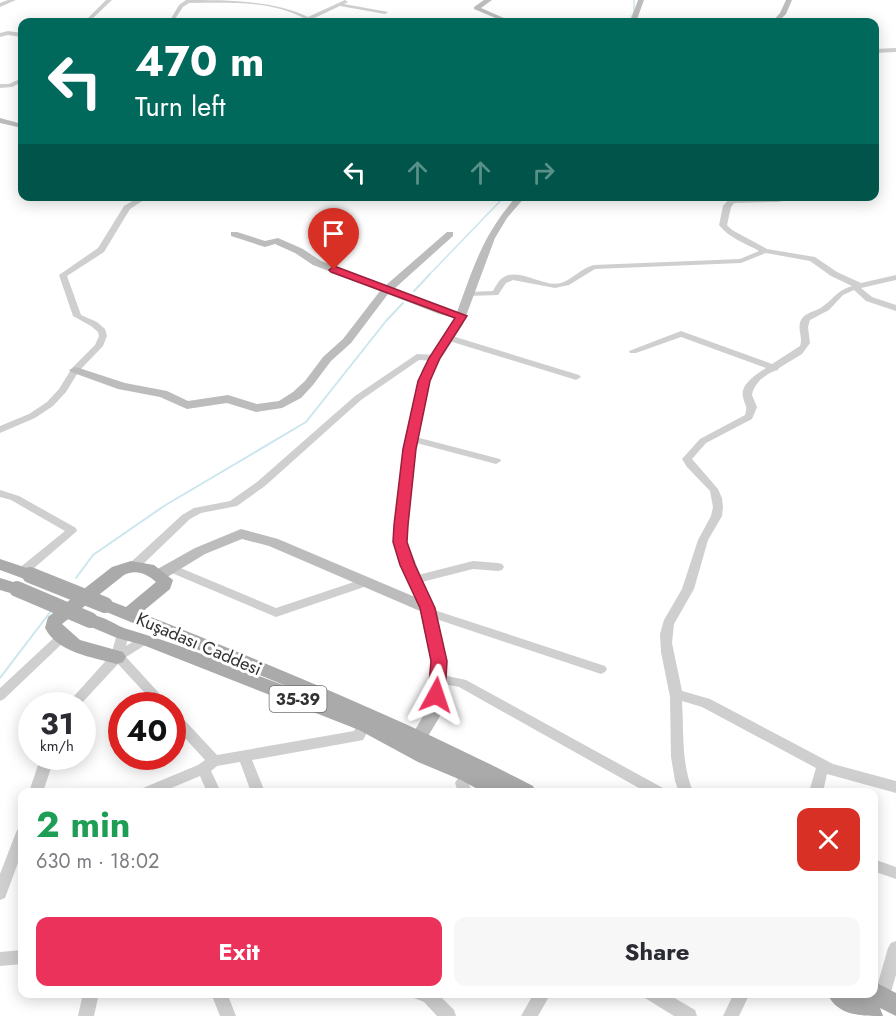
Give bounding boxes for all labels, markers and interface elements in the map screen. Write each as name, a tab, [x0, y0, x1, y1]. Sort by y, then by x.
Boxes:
text: 470 m	[135, 31, 265, 92]
icon: left	[36, 42, 114, 120]
text: Turn left	[135, 87, 225, 126]
icon: left	[338, 156, 371, 189]
icon: ahead	[401, 156, 434, 189]
icon: ahead	[464, 156, 497, 189]
icon: right	[527, 156, 560, 189]
pin	[308, 208, 359, 270]
icon: arrive	[317, 217, 350, 250]
street label: Kuşadası Caddesi	[132, 606, 266, 682]
position arrow	[404, 663, 468, 727]
road number: 35-39	[270, 686, 326, 712]
speed limit sign: 40	[108, 692, 186, 770]
text: 31	[40, 702, 74, 745]
text: km/h	[40, 735, 74, 757]
text: 2 min	[36, 798, 131, 850]
button: close	[797, 808, 860, 871]
text: 630 m · 18:02	[36, 847, 159, 876]
button: Exit	[36, 917, 442, 986]
button: Share	[454, 917, 860, 986]

